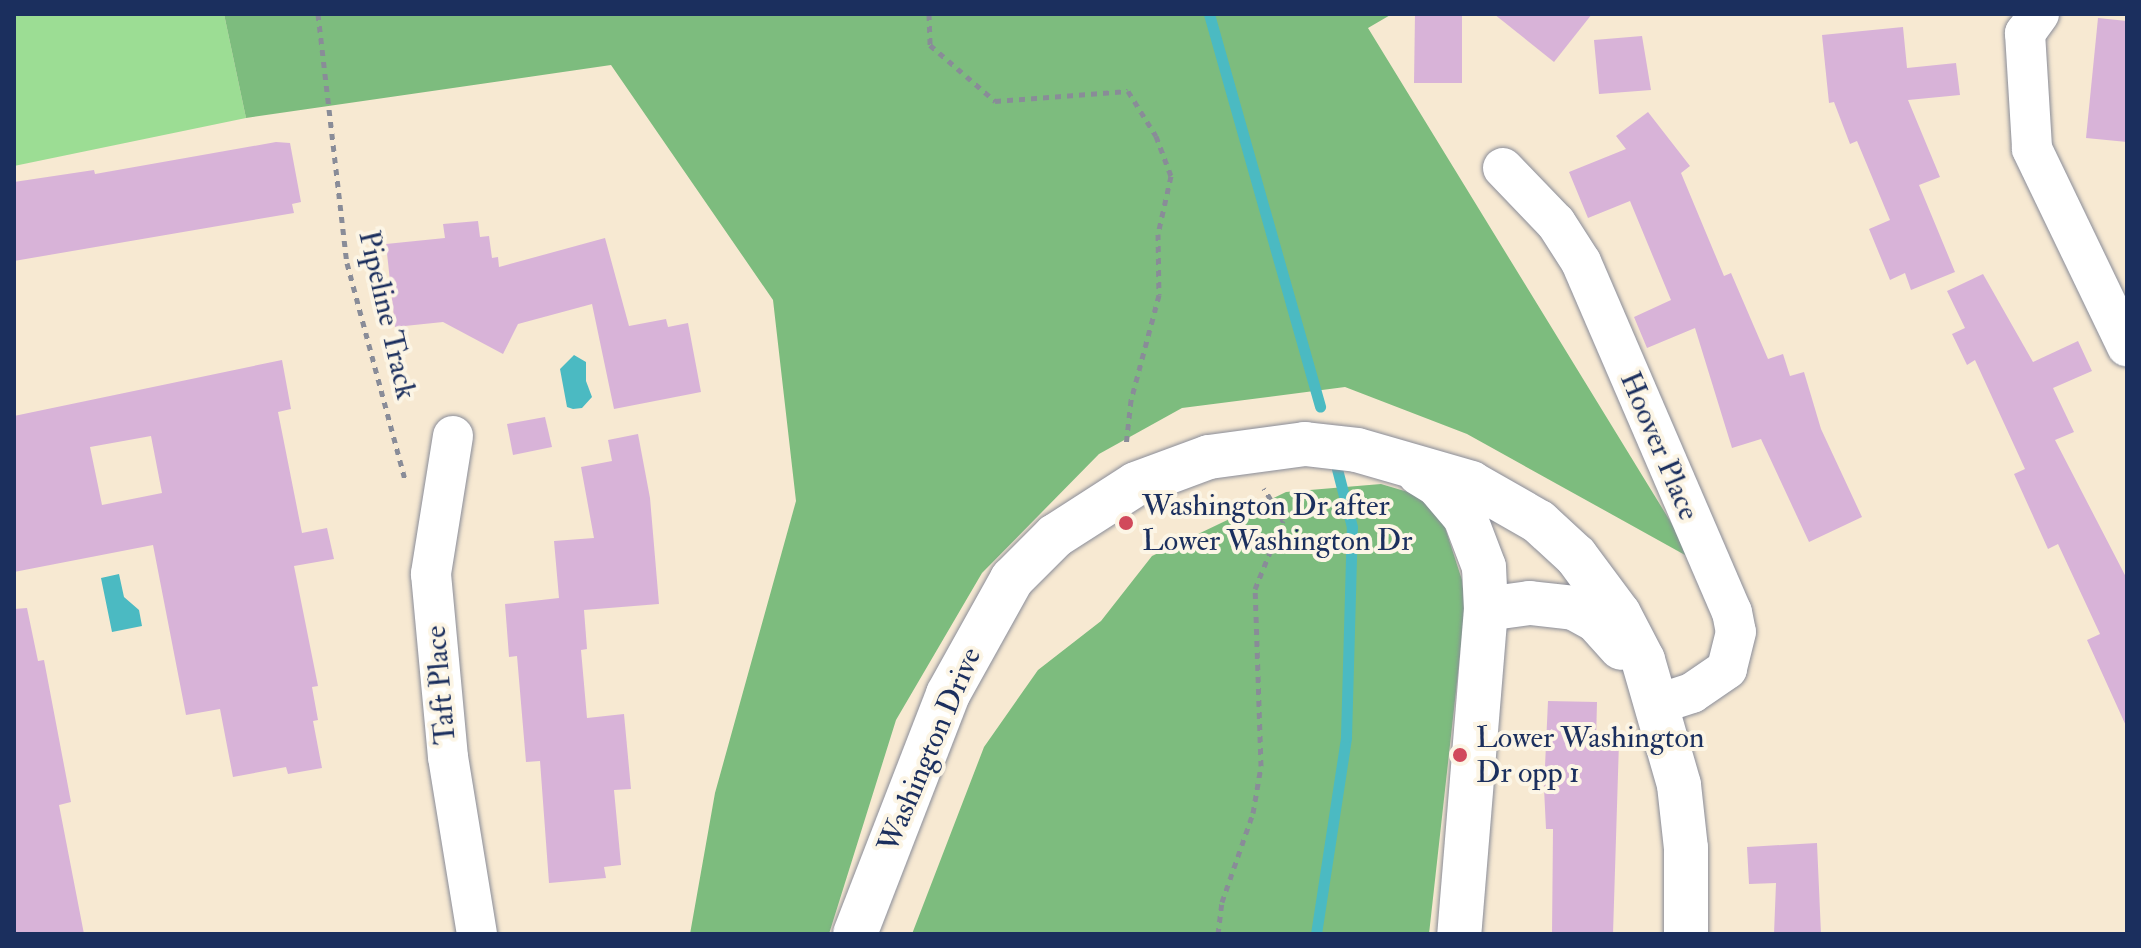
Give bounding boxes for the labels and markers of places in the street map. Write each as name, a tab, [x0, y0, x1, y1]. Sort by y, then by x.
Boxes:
place label: Washington Dr after Lower Washington Dr	[1142, 488, 1412, 558]
marker: Washington Dr after Lower Washington Dr	[1117, 514, 1135, 532]
place label: Lower Washington Dr opp 1	[1476, 720, 1704, 790]
marker: Lower Washington Dr opp 1	[1451, 746, 1469, 764]

